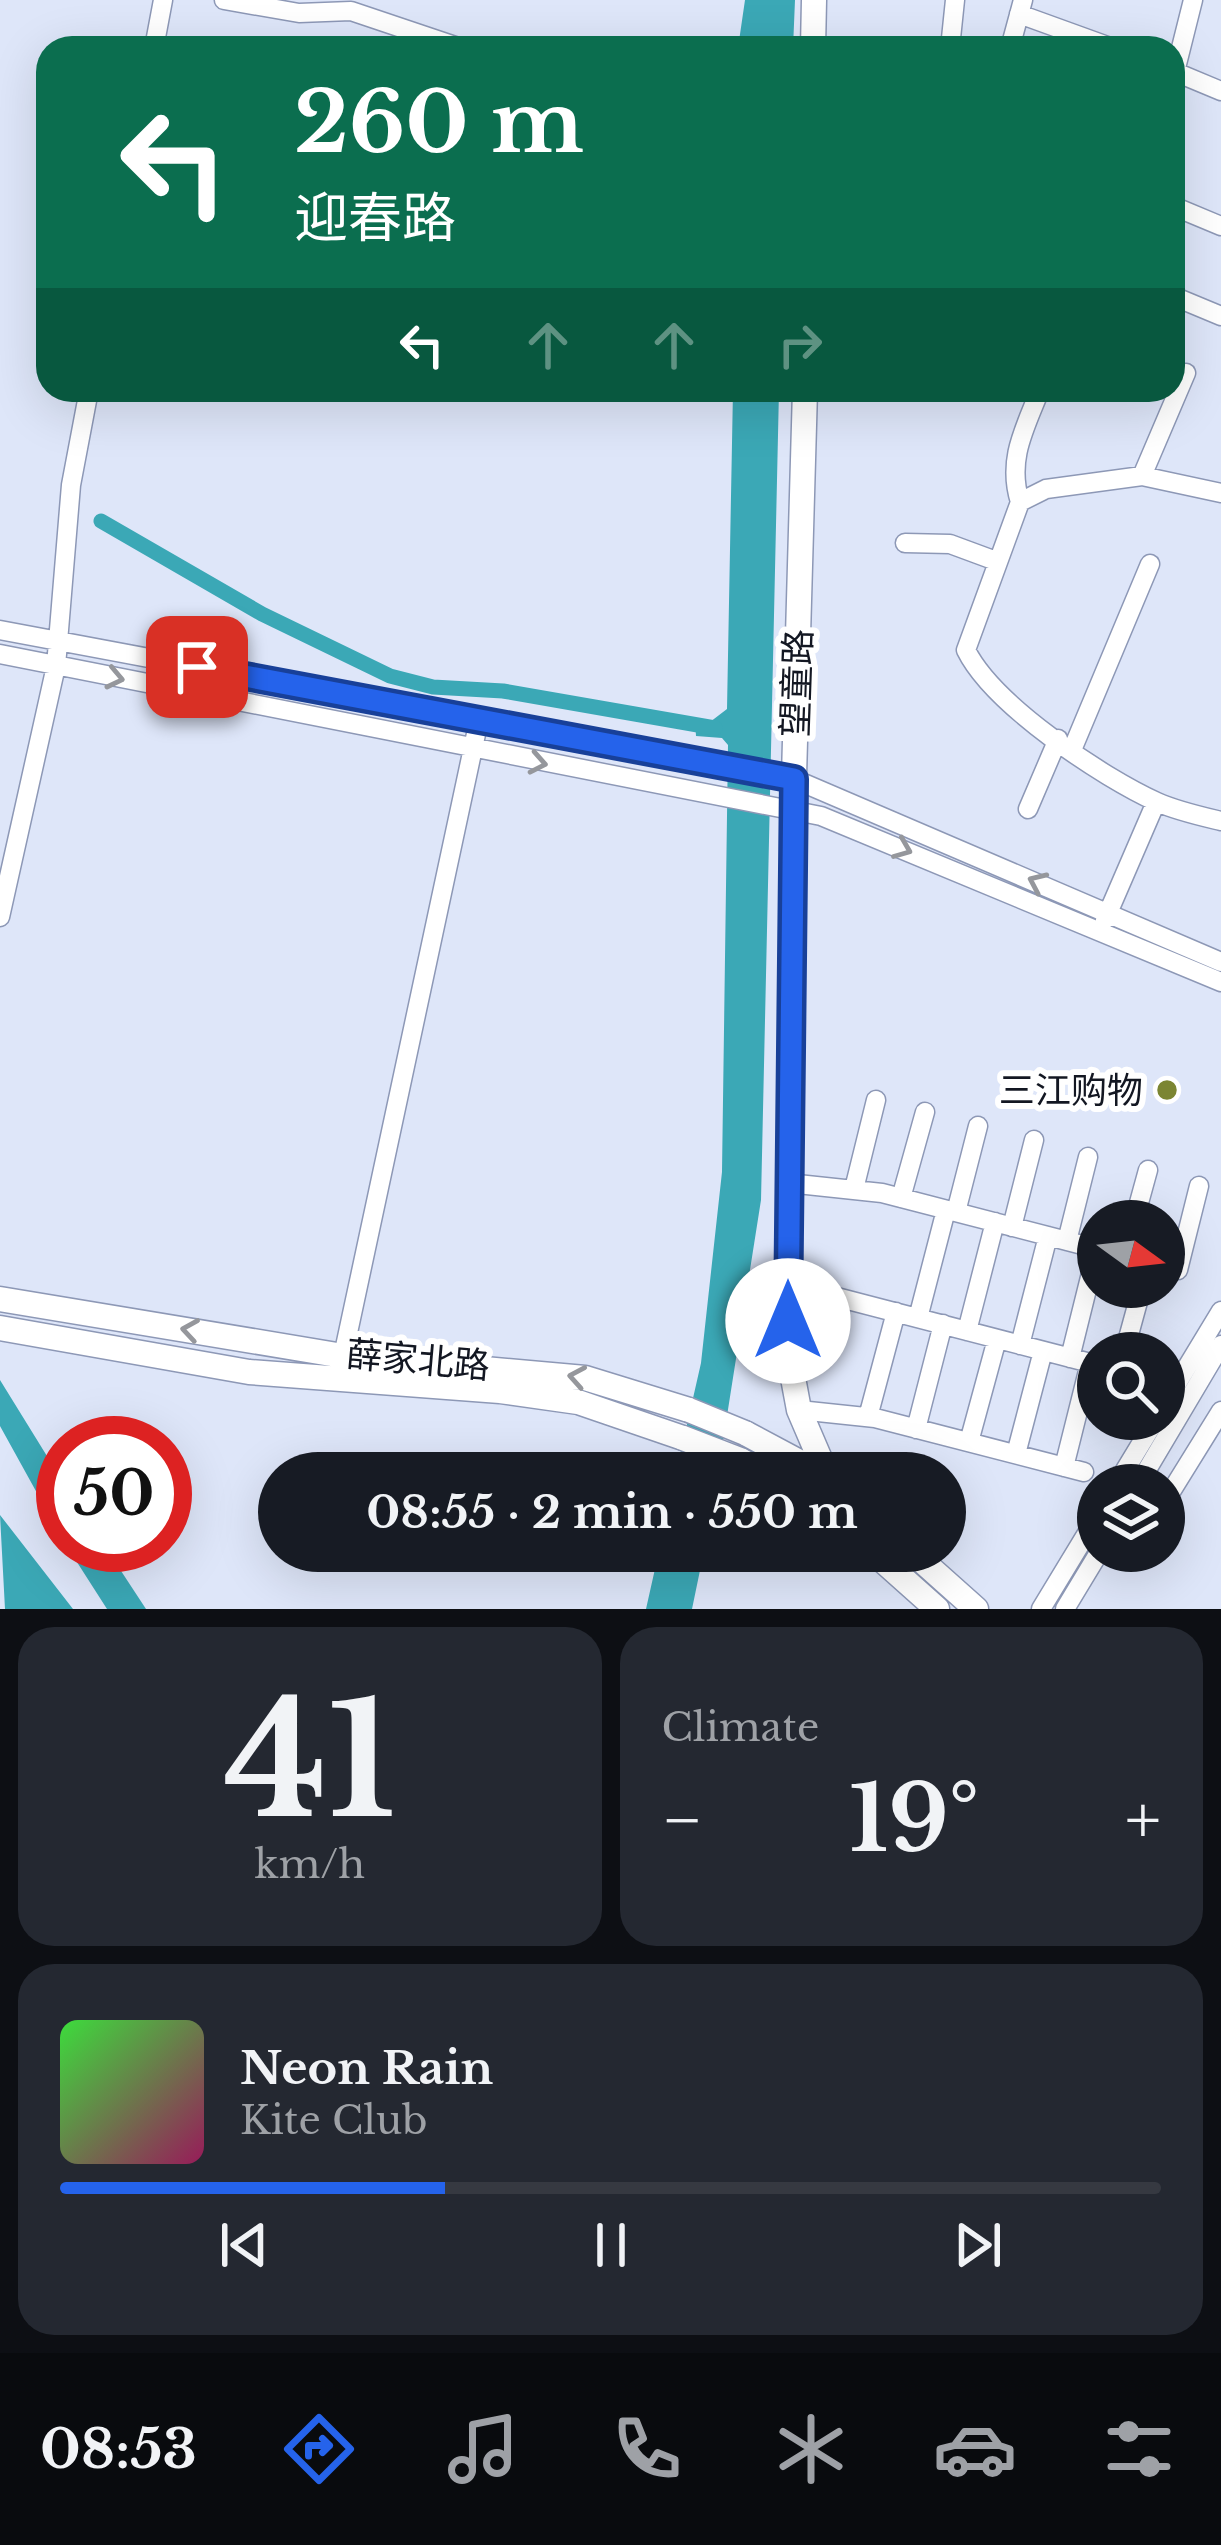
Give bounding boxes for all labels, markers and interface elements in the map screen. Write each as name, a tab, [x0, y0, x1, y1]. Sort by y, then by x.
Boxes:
text: 260 m	[294, 71, 584, 175]
icon: left	[96, 84, 252, 240]
text: 迎春路	[294, 185, 456, 252]
icon: left	[389, 312, 455, 378]
icon: ahead	[515, 312, 581, 378]
icon: ahead	[641, 312, 707, 378]
icon: right	[767, 312, 833, 378]
pin	[146, 616, 248, 718]
street label: 望童路	[773, 628, 821, 738]
icon: arrive	[164, 634, 230, 700]
one-way arrow	[104, 664, 124, 690]
one-way arrow	[528, 749, 548, 775]
one-way arrow	[892, 835, 913, 859]
one-way arrow	[1028, 872, 1049, 896]
place label: 三江购物	[999, 1068, 1143, 1113]
marker: 三江购物	[1154, 1077, 1180, 1103]
north arrow	[1077, 1200, 1185, 1308]
map controls	[1077, 1200, 1185, 1572]
position arrow	[725, 1258, 851, 1384]
one-way arrow	[180, 1319, 200, 1344]
street label: 薛家北路	[344, 1331, 492, 1389]
button: search	[1077, 1332, 1185, 1440]
one-way arrow	[567, 1366, 587, 1391]
speed limit sign: 50	[36, 1416, 192, 1572]
button: layers	[1077, 1464, 1185, 1572]
text: 08:55 · 2 min · 550 m	[366, 1484, 858, 1540]
text: 41	[224, 1665, 396, 1858]
text: Climate	[662, 1703, 819, 1752]
text: 19°	[849, 1764, 979, 1875]
text: −	[662, 1779, 703, 1861]
text: +	[1125, 1779, 1161, 1861]
text: km/h	[254, 1840, 365, 1889]
text: Neon Rain	[240, 2040, 493, 2096]
text: Kite Club	[240, 2096, 428, 2145]
icon: previous	[211, 2212, 277, 2278]
icon: pause	[578, 2212, 644, 2278]
icon: next	[945, 2212, 1011, 2278]
icon: directions	[277, 2407, 361, 2491]
icon: music	[441, 2407, 525, 2491]
icon: phone	[605, 2407, 689, 2491]
icon: climate	[769, 2407, 853, 2491]
icon: car	[933, 2407, 1017, 2491]
icon: filters	[1097, 2407, 1181, 2491]
text: 08:53	[40, 2416, 197, 2483]

